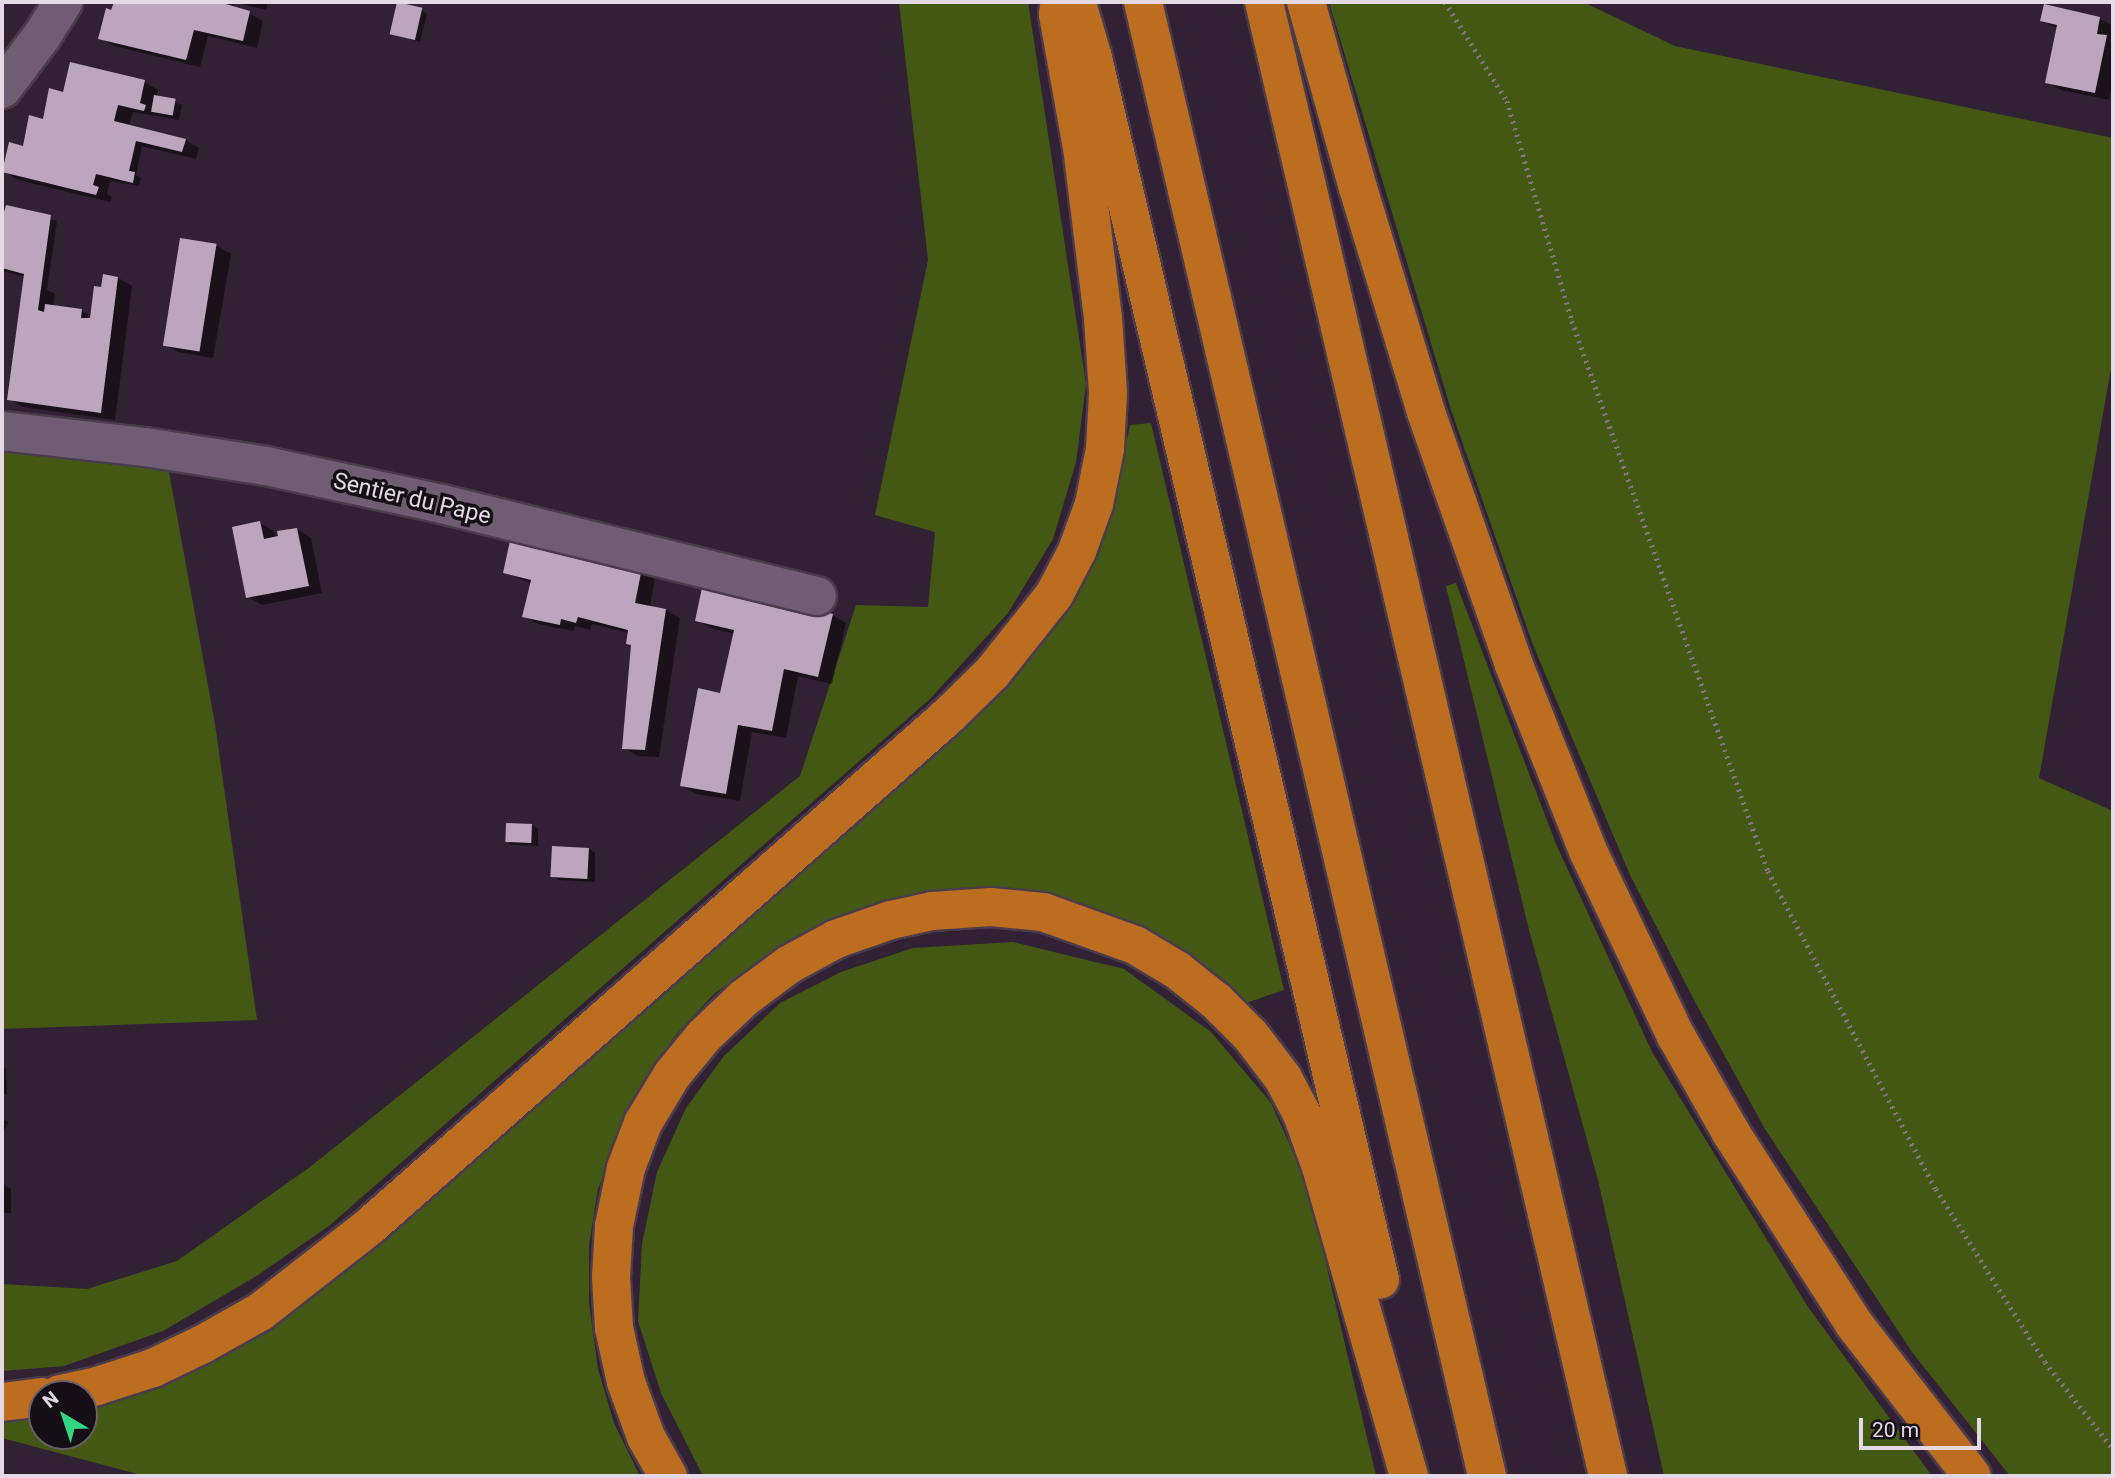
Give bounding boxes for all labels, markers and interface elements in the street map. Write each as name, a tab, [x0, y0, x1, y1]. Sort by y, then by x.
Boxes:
street label: Sentier du Pape	[331, 467, 493, 531]
north arrow	[28, 1380, 98, 1450]
text: N	[38, 1387, 63, 1413]
scale bar	[1863, 1404, 1986, 1448]
text: 20 m	[1872, 1418, 1919, 1442]

